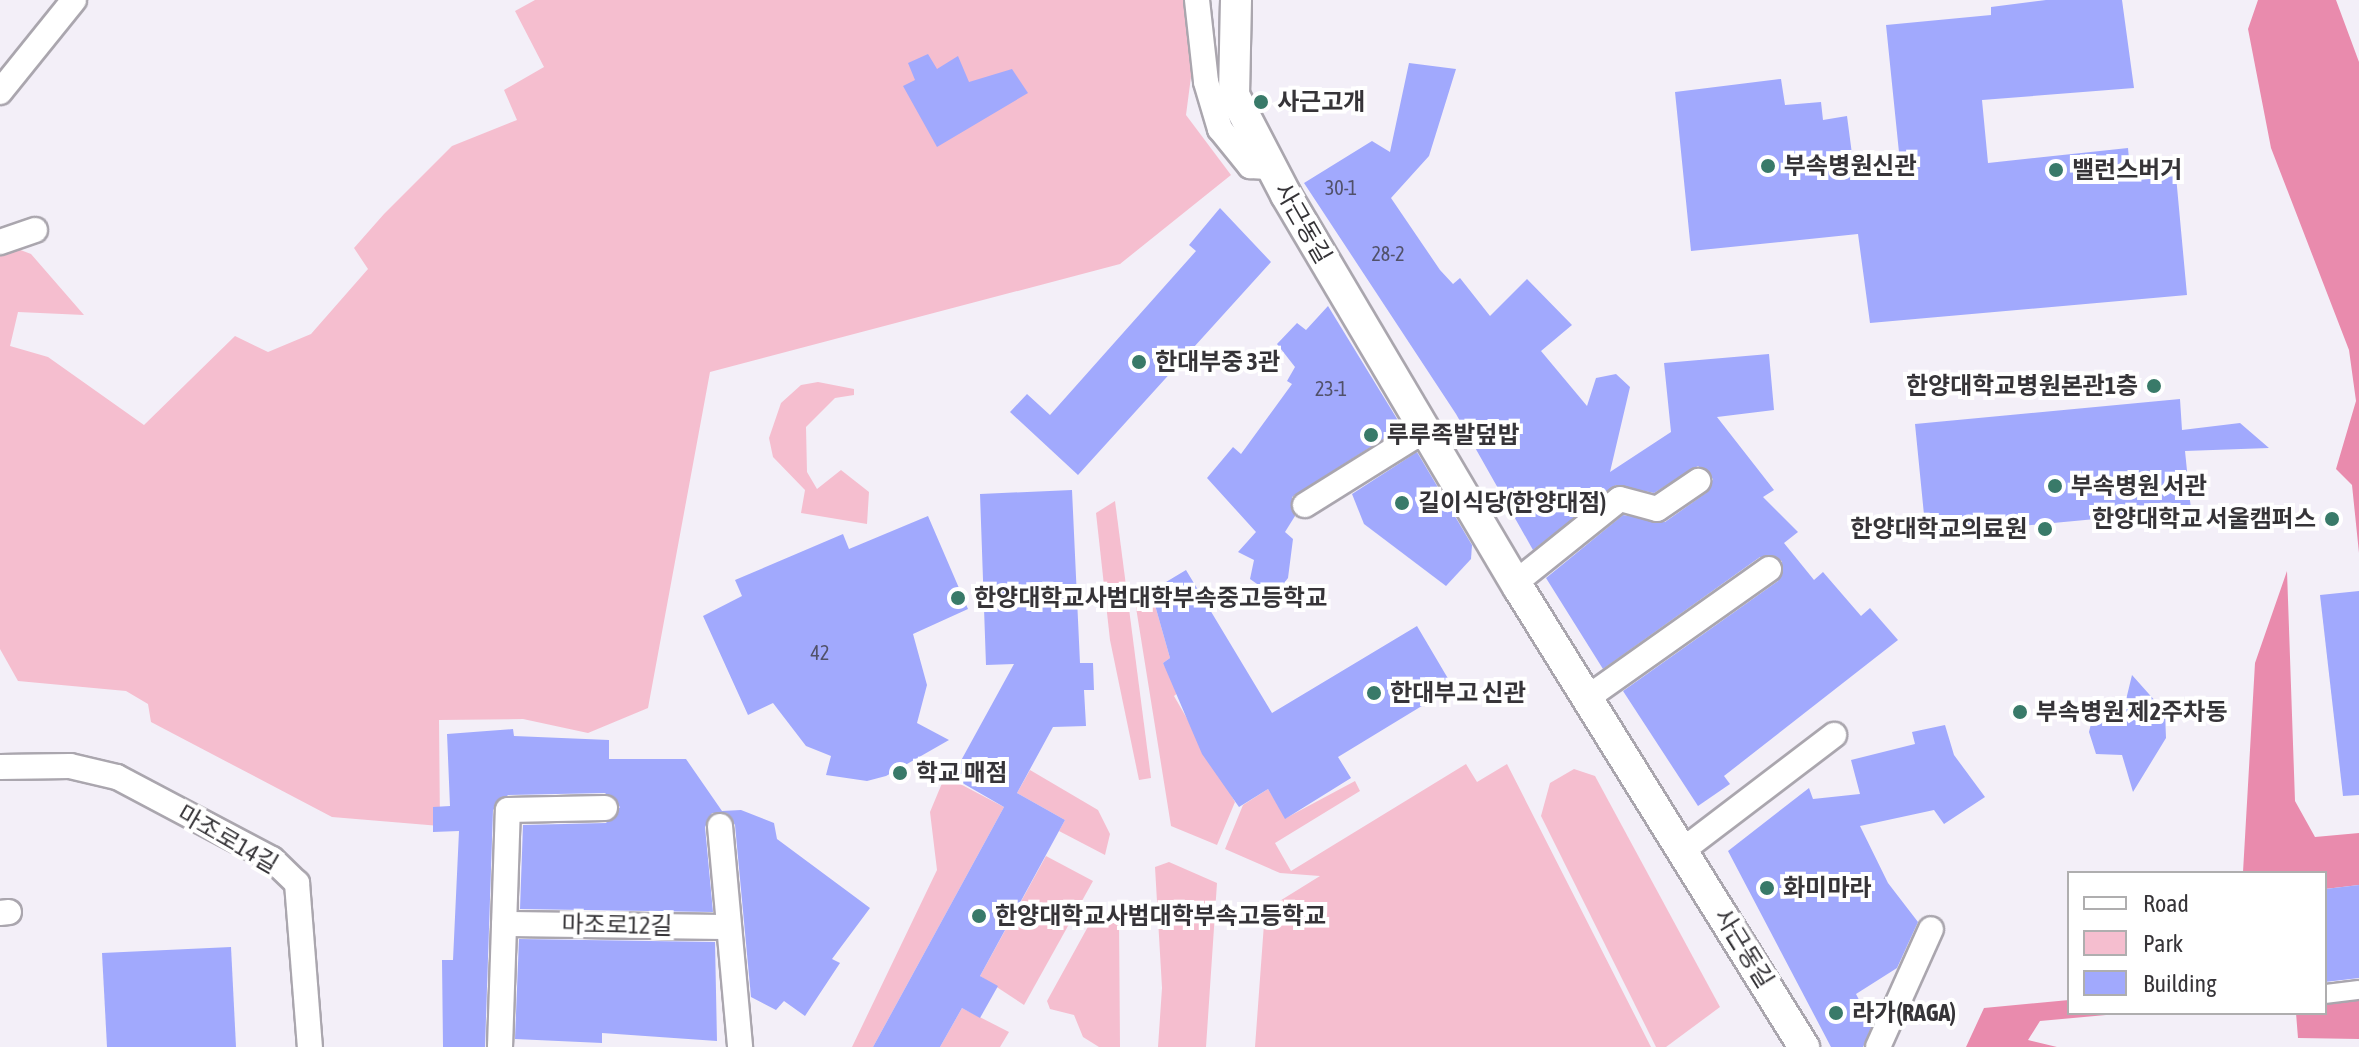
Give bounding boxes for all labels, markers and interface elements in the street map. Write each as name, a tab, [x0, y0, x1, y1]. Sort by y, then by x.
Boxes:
place label: 사근고개	[1277, 88, 1365, 116]
marker: 사근고개	[1252, 93, 1270, 111]
place label: 부속병원신관	[1784, 152, 1916, 180]
place label: 밸런스버거	[2072, 156, 2182, 184]
marker: 부속병원신관	[1759, 157, 1777, 175]
marker: 밸런스버거	[2047, 161, 2065, 179]
house number: 30-1	[1325, 175, 1357, 199]
street label: 사근동길	[1268, 178, 1338, 268]
house number: 28-2	[1371, 241, 1405, 265]
place label: 한대부중 3관	[1155, 348, 1280, 376]
marker: 한대부중 3관	[1130, 353, 1148, 371]
place label: 한양대학교병원본관1층	[1906, 372, 2138, 400]
house number: 23-1	[1315, 376, 1347, 400]
marker: 한양대학교병원본관1층	[2145, 377, 2163, 395]
place label: 루루족발덮밥	[1387, 421, 1519, 449]
marker: 루루족발덮밥	[1362, 426, 1380, 444]
place label: 부속병원 서관	[2071, 472, 2207, 500]
marker: 부속병원 서관	[2046, 477, 2064, 495]
place label: 길이식당(한양대점)	[1418, 489, 1606, 517]
marker: 길이식당(한양대점)	[1393, 494, 1411, 512]
place label: 한양대학교 서울캠퍼스	[2092, 505, 2316, 533]
marker: 한양대학교 서울캠퍼스	[2323, 510, 2341, 528]
place label: 한양대학교의료원	[1850, 515, 2027, 543]
marker: 한양대학교의료원	[2034, 518, 2056, 540]
place label: 한양대학교사범대학부속중고등학교	[974, 584, 1327, 612]
marker: 한양대학교사범대학부속중고등학교	[949, 589, 967, 607]
house number: 42	[811, 640, 829, 664]
place label: 한대부고 신관	[1390, 679, 1526, 707]
marker: 한대부고 신관	[1365, 684, 1383, 702]
place label: 부속병원 제2주차동	[2036, 698, 2227, 726]
marker: 부속병원 제2주차동	[2011, 703, 2029, 721]
place label: 학교 매점	[916, 759, 1008, 787]
marker: 학교 매점	[891, 764, 909, 782]
street label: 마조로14길	[173, 799, 283, 879]
legend	[2067, 871, 2327, 1015]
place label: 화미마라	[1783, 874, 1871, 902]
marker: 화미마라	[1758, 879, 1776, 897]
text: Road	[2143, 890, 2189, 917]
place label: 한양대학교사범대학부속고등학교	[995, 902, 1326, 930]
street label: 사근동길	[1708, 903, 1780, 993]
marker: 한양대학교사범대학부속고등학교	[970, 907, 988, 925]
street label: 마조로12길	[561, 910, 673, 940]
text: Park	[2143, 930, 2183, 957]
text: Building	[2143, 970, 2216, 997]
place label: 라가(RAGA)	[1852, 999, 1956, 1027]
marker: 라가(RAGA)	[1827, 1004, 1845, 1022]

